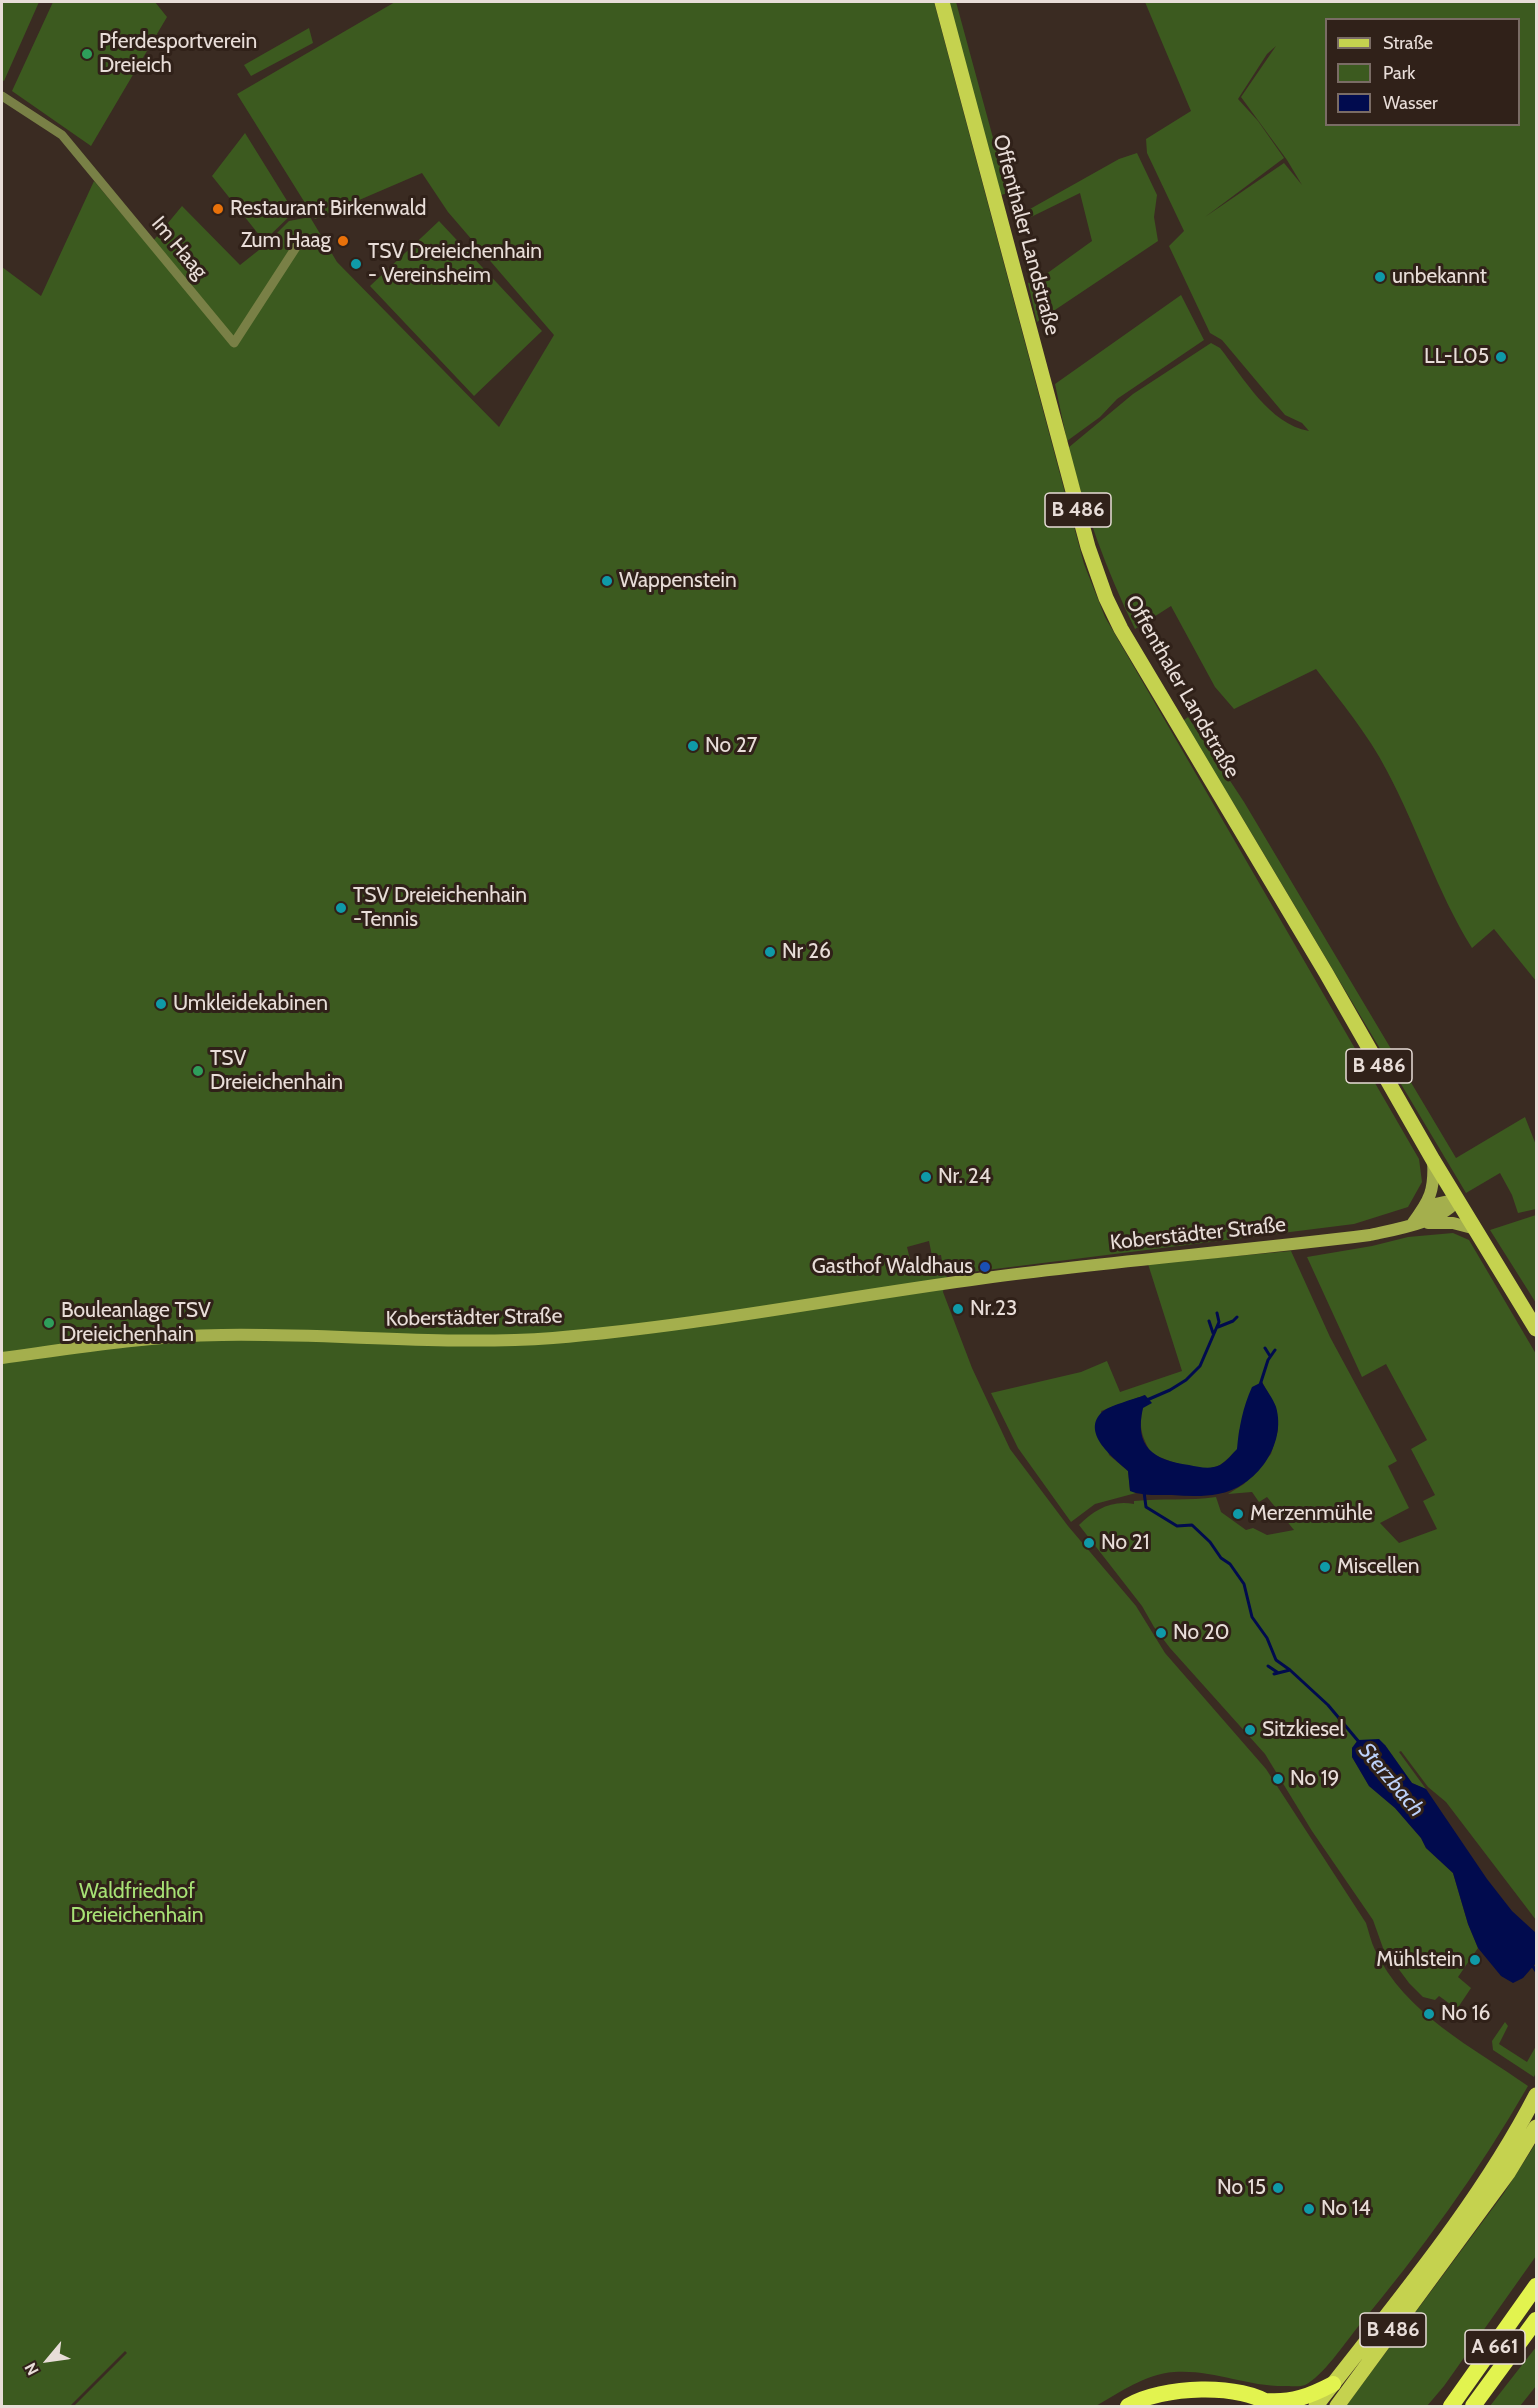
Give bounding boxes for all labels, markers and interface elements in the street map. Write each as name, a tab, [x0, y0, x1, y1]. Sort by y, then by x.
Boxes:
legend	[1325, 18, 1520, 126]
place label: Pferdesportverein Dreieich	[99, 29, 257, 79]
text: Straße	[1383, 32, 1433, 54]
marker: Pferdesportverein Dreieich	[80, 47, 94, 61]
text: Park	[1383, 62, 1415, 84]
text: Wasser	[1383, 92, 1438, 114]
street label: Offenthaler Landstraße	[987, 132, 1065, 338]
place label: Restaurant Birkenwald	[230, 196, 426, 222]
marker: Restaurant Birkenwald	[211, 202, 225, 216]
street label: Im Haag	[146, 212, 212, 284]
place label: Zum Haag	[241, 228, 331, 254]
marker: Zum Haag	[336, 234, 350, 248]
place label: TSV Dreieichenhain - Vereinsheim	[368, 239, 542, 289]
marker: TSV Dreieichenhain - Vereinsheim	[349, 257, 363, 271]
place label: unbekannt	[1392, 264, 1487, 290]
marker: unbekannt	[1373, 270, 1387, 284]
place label: LL-L05	[1424, 344, 1489, 370]
marker: LL-L05	[1494, 350, 1508, 364]
road number: B 486	[1045, 493, 1111, 527]
place label: Wappenstein	[619, 568, 737, 594]
marker: Wappenstein	[600, 574, 614, 588]
street label: Offenthaler Landstraße	[1119, 591, 1245, 783]
place label: No 27	[705, 733, 757, 759]
marker: No 27	[686, 739, 700, 753]
place label: TSV Dreieichenhain -Tennis	[353, 883, 527, 933]
marker: TSV Dreieichenhain -Tennis	[334, 901, 348, 915]
place label: Nr 26	[782, 939, 831, 965]
marker: Nr 26	[763, 945, 777, 959]
place label: Umkleidekabinen	[173, 991, 328, 1017]
marker: Umkleidekabinen	[154, 997, 168, 1011]
place label: TSV Dreieichenhain	[210, 1046, 343, 1096]
road number: B 486	[1346, 1049, 1412, 1083]
marker: TSV Dreieichenhain	[191, 1064, 205, 1078]
place label: Nr. 24	[938, 1164, 991, 1190]
marker: Nr. 24	[919, 1170, 933, 1184]
street label: Koberstädter Straße	[1109, 1212, 1287, 1256]
place label: Gasthof Waldhaus	[812, 1254, 973, 1280]
marker: Gasthof Waldhaus	[978, 1260, 992, 1274]
place label: Nr.23	[970, 1296, 1017, 1322]
place label: Bouleanlage TSV Dreieichenhain	[61, 1298, 211, 1348]
marker: Nr.23	[951, 1302, 965, 1316]
street label: Koberstädter Straße	[385, 1304, 563, 1332]
marker: Bouleanlage TSV Dreieichenhain	[42, 1316, 56, 1330]
place label: Merzenmühle	[1250, 1501, 1373, 1527]
marker: Merzenmühle	[1231, 1507, 1245, 1521]
place label: No 21	[1101, 1530, 1150, 1556]
marker: No 21	[1082, 1536, 1096, 1550]
place label: Miscellen	[1337, 1554, 1419, 1580]
marker: Miscellen	[1318, 1560, 1332, 1574]
place label: No 20	[1173, 1620, 1229, 1646]
marker: No 20	[1154, 1626, 1168, 1640]
place label: Sitzkiesel	[1262, 1717, 1345, 1743]
marker: Sitzkiesel	[1243, 1723, 1257, 1737]
water label: Sterzbach	[1353, 1738, 1429, 1822]
place label: No 19	[1290, 1766, 1340, 1792]
marker: No 19	[1271, 1772, 1285, 1786]
park label: Waldfriedhof Dreieichenhain	[71, 1879, 203, 1929]
place label: Mühlstein	[1376, 1947, 1463, 1973]
marker: Mühlstein	[1468, 1953, 1482, 1967]
place label: No 16	[1441, 2001, 1491, 2027]
marker: No 16	[1422, 2007, 1436, 2021]
place label: No 15	[1217, 2175, 1266, 2201]
marker: No 15	[1271, 2181, 1285, 2195]
place label: No 14	[1321, 2196, 1371, 2222]
marker: No 14	[1302, 2202, 1316, 2216]
road number: B 486	[1360, 2313, 1426, 2347]
north arrow	[18, 2330, 78, 2390]
road number: A 661	[1465, 2330, 1525, 2364]
text: N	[21, 2359, 43, 2379]

